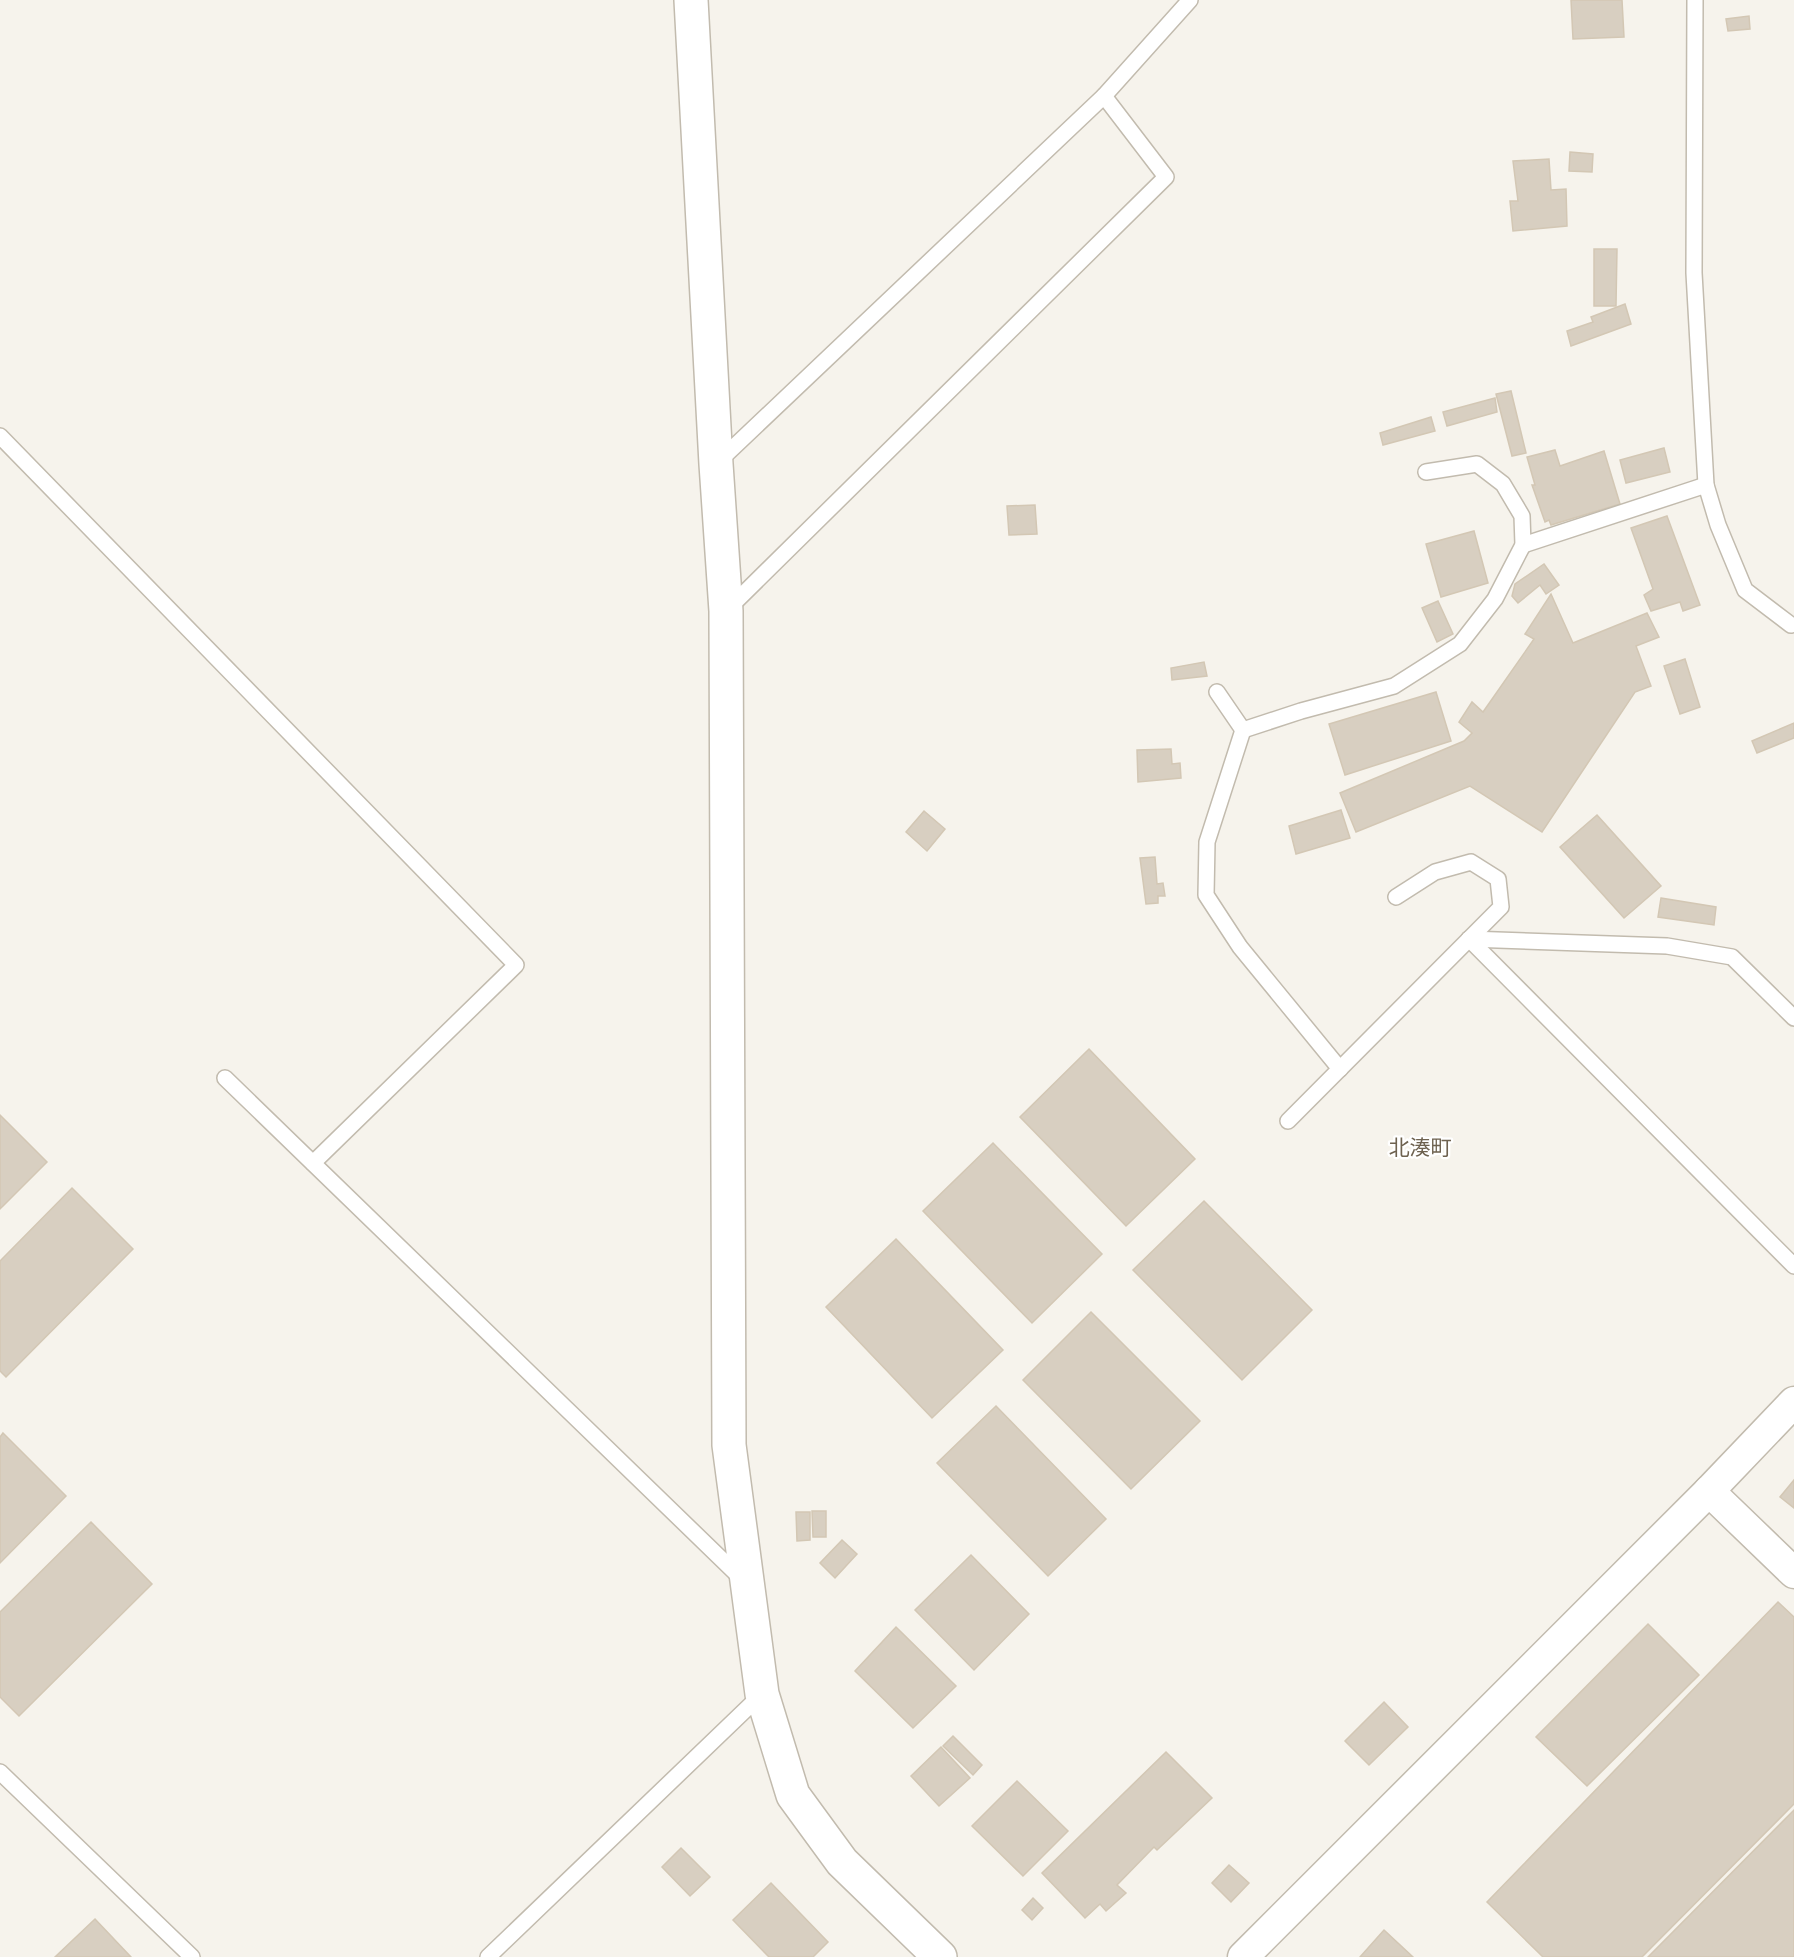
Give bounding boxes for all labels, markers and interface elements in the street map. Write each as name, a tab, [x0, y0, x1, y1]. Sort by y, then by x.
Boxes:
district label: 北湊町	[1389, 1136, 1452, 1160]

